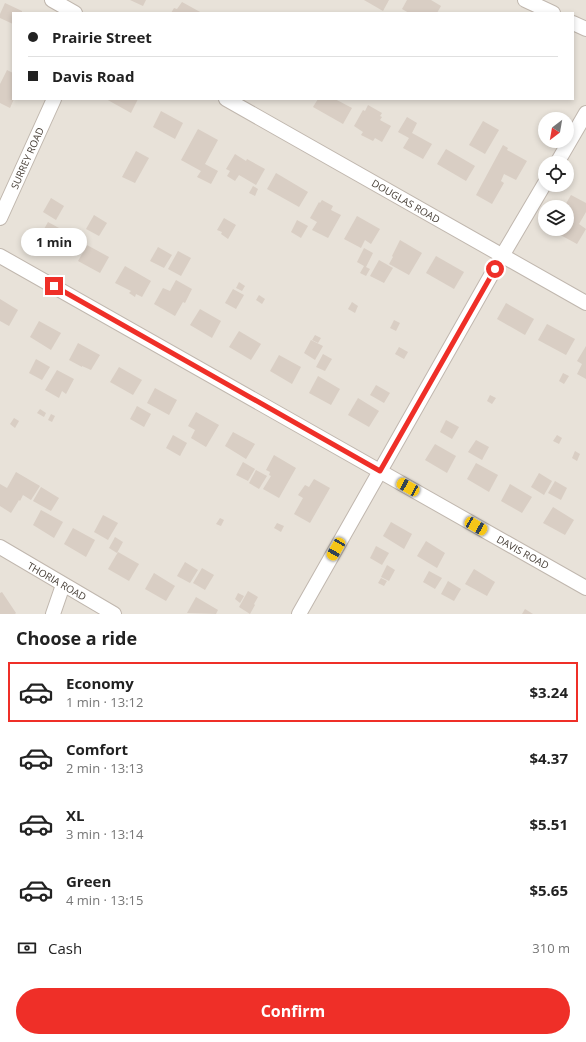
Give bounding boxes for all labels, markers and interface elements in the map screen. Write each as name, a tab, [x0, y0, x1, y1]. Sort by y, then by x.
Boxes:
text: Prairie Street	[52, 27, 152, 47]
text: Davis Road	[52, 66, 134, 86]
north arrow	[538, 112, 574, 148]
map controls	[538, 112, 574, 236]
street label: SURREY ROAD	[7, 125, 47, 191]
button: locate	[538, 156, 574, 192]
street label: DOUGLAS ROAD	[369, 176, 443, 226]
button: layers	[538, 200, 574, 236]
callout: 1 min	[21, 228, 87, 256]
text: 1 min	[36, 233, 72, 251]
route start	[486, 260, 504, 278]
route end	[45, 277, 63, 295]
car	[395, 476, 421, 498]
car	[463, 515, 489, 537]
street label: DAVIS ROAD	[494, 532, 552, 572]
car	[325, 536, 347, 562]
street label: THORIA ROAD	[25, 558, 89, 604]
text: Choose a ride	[16, 626, 137, 650]
text: Economy	[66, 673, 134, 693]
icon: car	[18, 674, 54, 710]
text: $3.24	[529, 682, 568, 702]
text: 1 min · 13:12	[66, 693, 143, 711]
text: Comfort	[66, 739, 128, 759]
icon: car	[18, 740, 54, 776]
text: $4.37	[529, 748, 568, 768]
text: 2 min · 13:13	[66, 759, 143, 777]
text: XL	[66, 805, 84, 825]
icon: car	[18, 806, 54, 842]
text: $5.51	[529, 814, 568, 834]
text: 3 min · 13:14	[66, 825, 143, 843]
text: Green	[66, 871, 111, 891]
icon: car	[18, 872, 54, 908]
text: $5.65	[529, 880, 568, 900]
text: 4 min · 13:15	[66, 891, 143, 909]
icon: cash	[16, 937, 38, 959]
text: Cash	[48, 938, 82, 958]
text: 310 m	[532, 939, 570, 957]
button: Confirm	[16, 988, 570, 1034]

